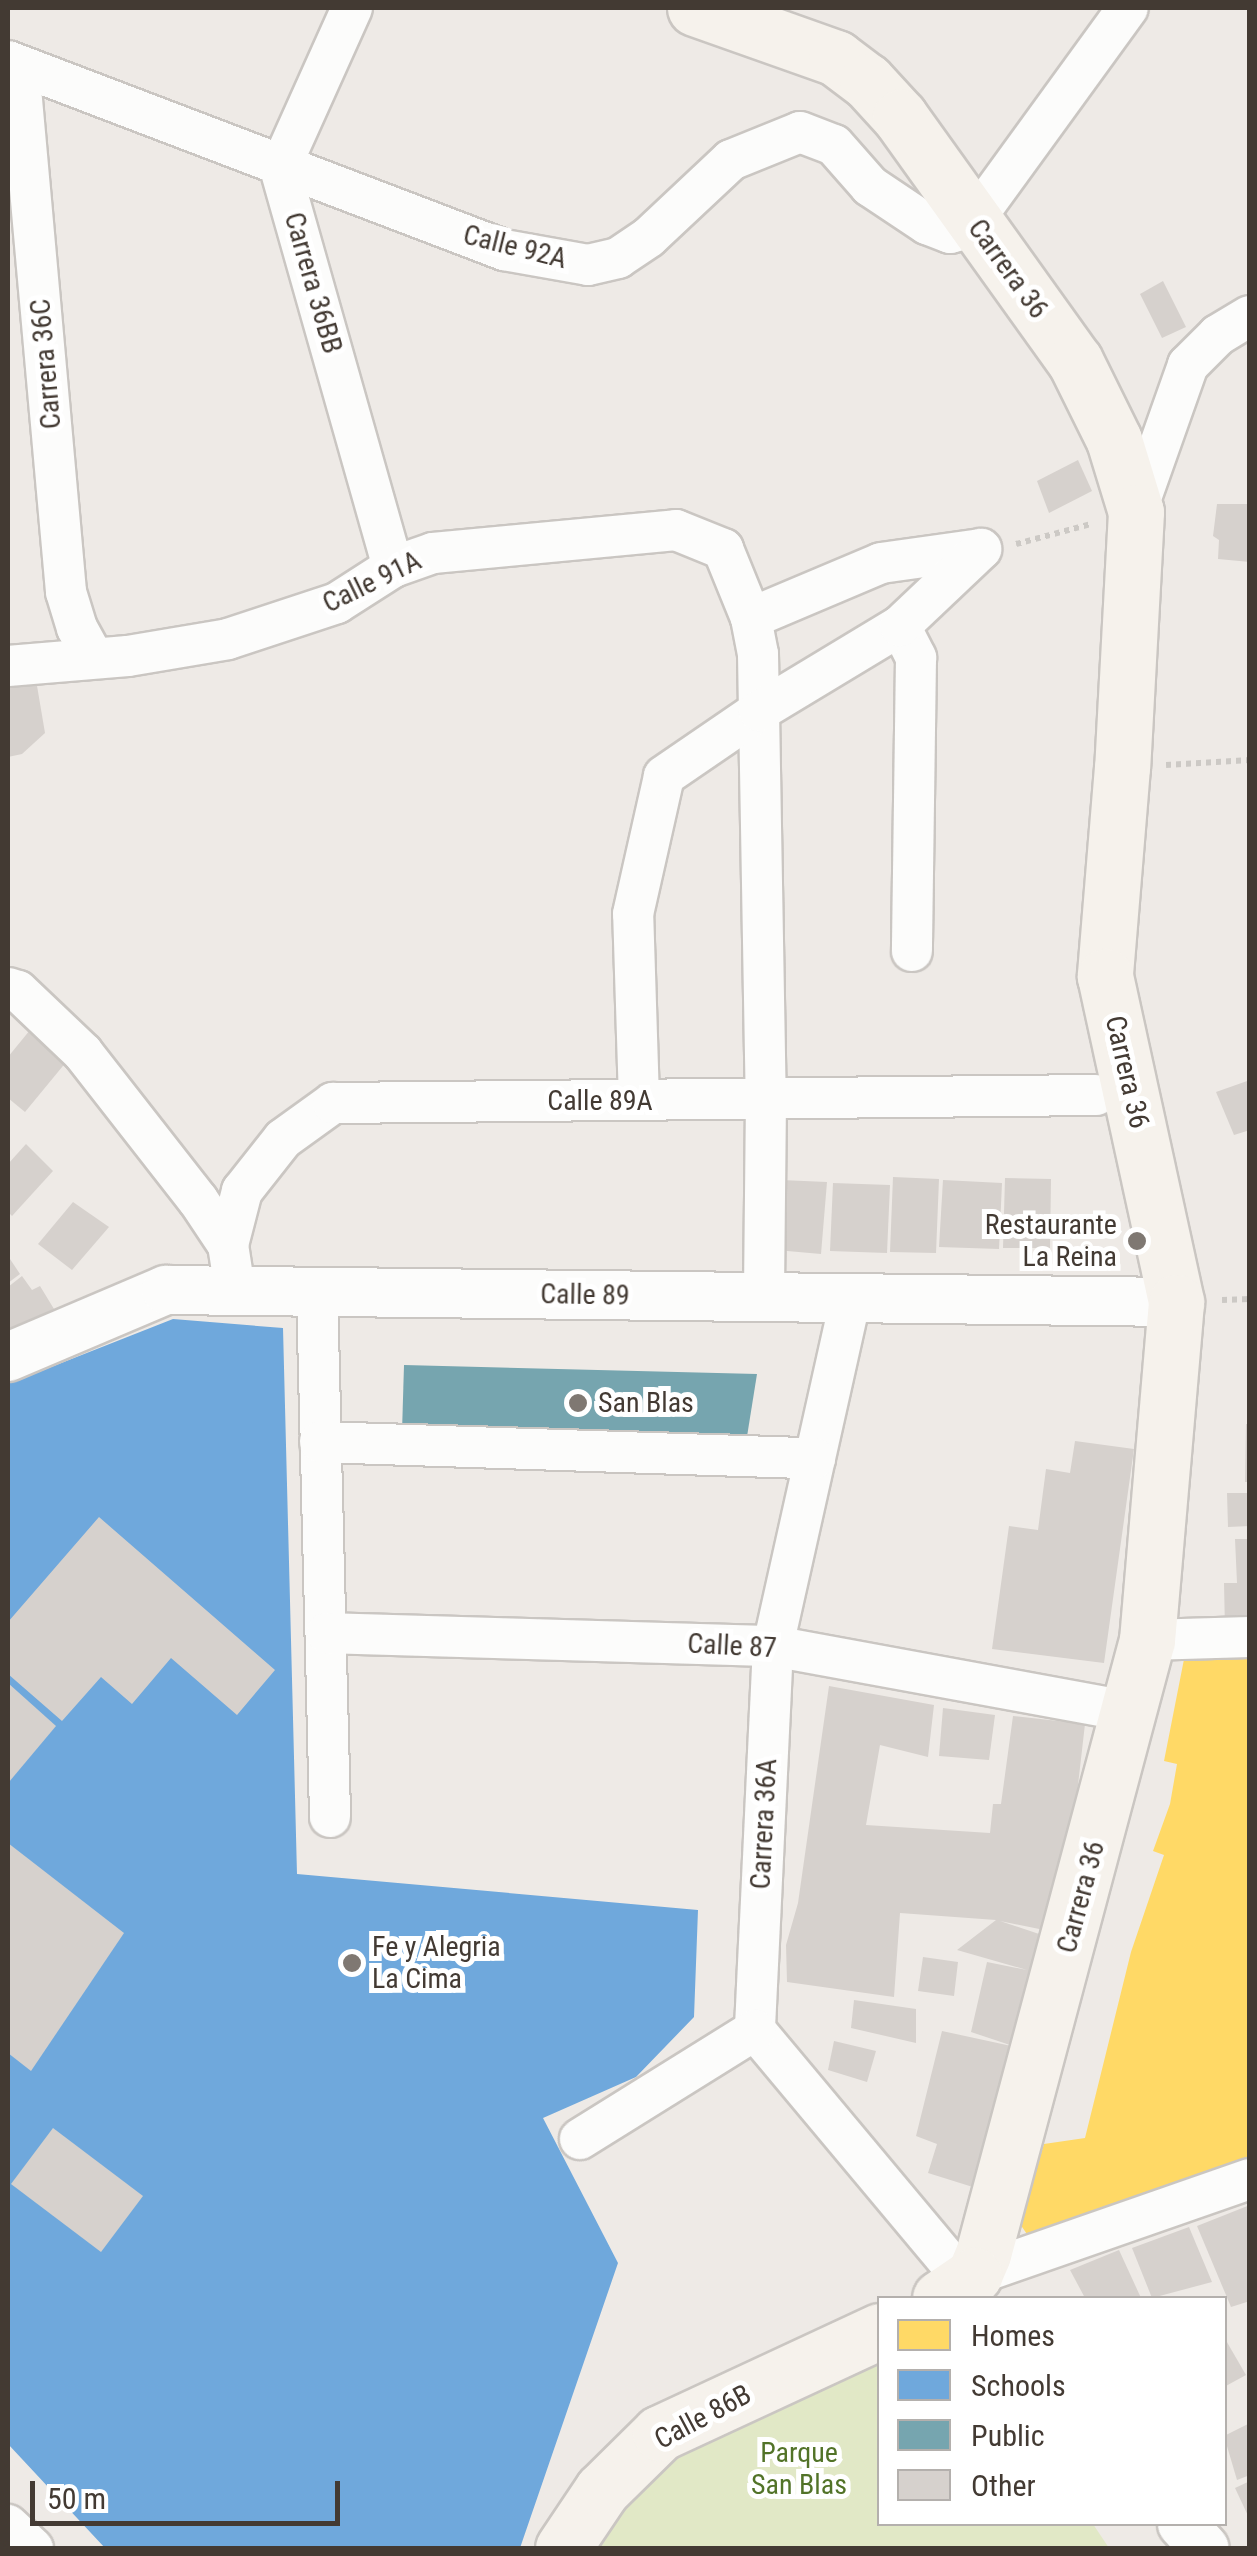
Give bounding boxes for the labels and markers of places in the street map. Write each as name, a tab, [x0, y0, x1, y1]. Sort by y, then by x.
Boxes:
place label: Restaurante La Reina	[985, 1208, 1117, 1274]
marker: Restaurante La Reina	[1126, 1230, 1148, 1252]
place label: San Blas	[598, 1386, 694, 1420]
marker: San Blas	[567, 1392, 589, 1414]
place label: Fe y Alegria La Cima	[372, 1930, 501, 1996]
marker: Fe y Alegria La Cima	[341, 1952, 363, 1974]

